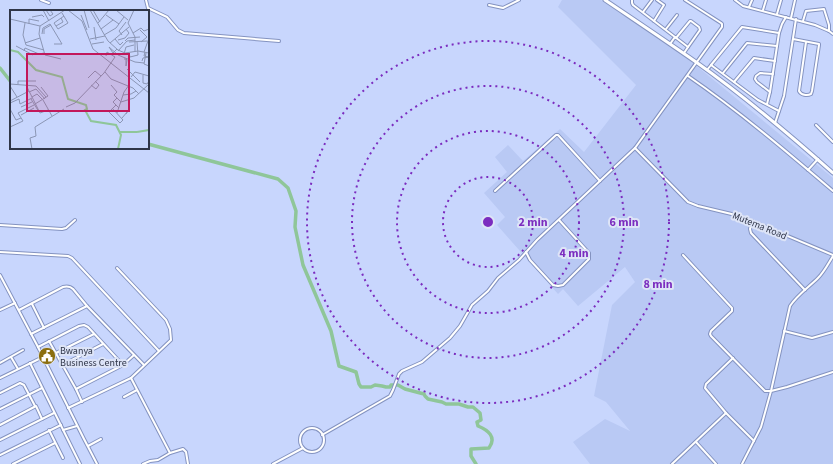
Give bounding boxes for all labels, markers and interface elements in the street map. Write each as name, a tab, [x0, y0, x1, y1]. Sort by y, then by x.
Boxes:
inset map	[10, 10, 149, 149]
street label: Mutema Road	[730, 209, 789, 243]
text: 2 min	[518, 214, 548, 231]
text: 6 min	[609, 214, 639, 231]
centre of rings	[481, 215, 495, 229]
text: 4 min	[559, 245, 589, 262]
text: 8 min	[643, 276, 673, 293]
place label: Bwanya Business Centre	[60, 344, 127, 370]
public building icon: Bwanya Business Centre	[37, 346, 57, 366]

